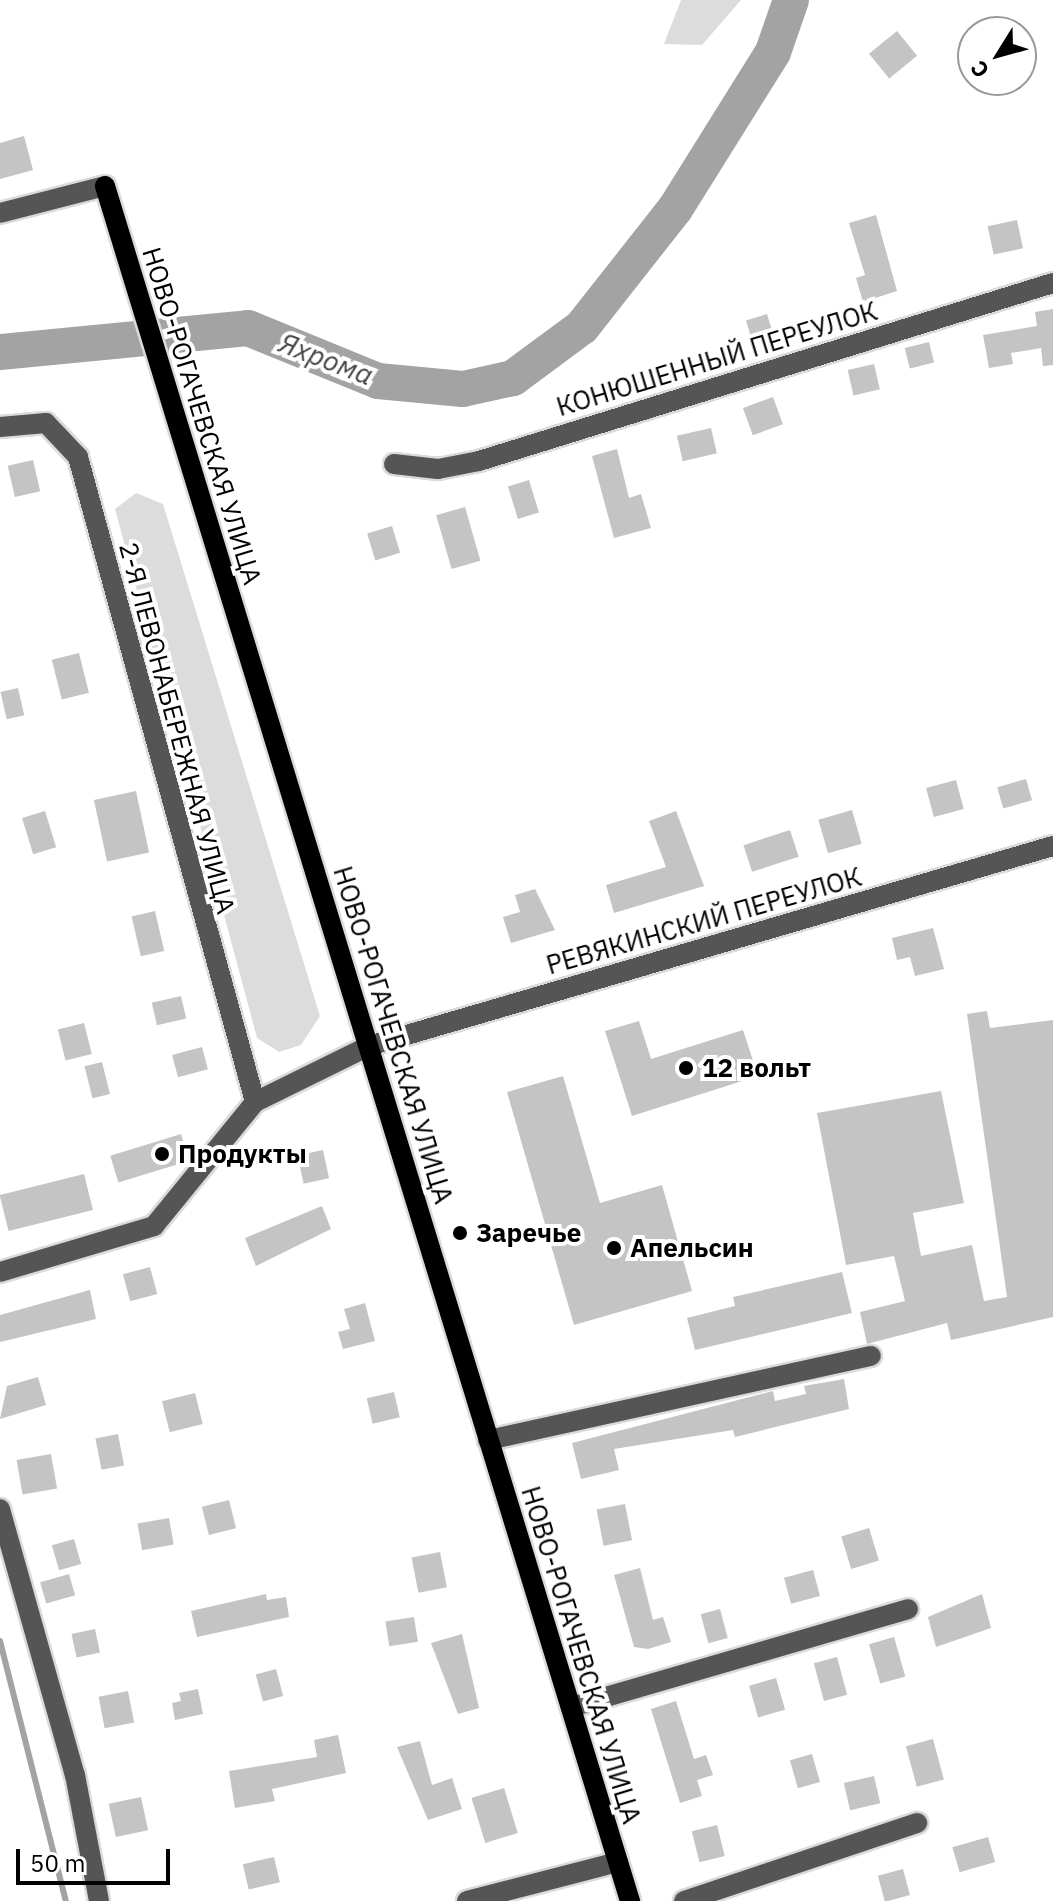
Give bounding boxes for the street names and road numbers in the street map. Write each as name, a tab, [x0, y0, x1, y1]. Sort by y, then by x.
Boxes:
street label: НОВО-РОГАЧЕВСКАЯ УЛИЦА	[136, 244, 268, 588]
street label: КОНЮШЕННЫЙ ПЕРЕУЛОК	[553, 295, 881, 423]
street label: 2-Я ЛЕВОНАБЕРЕЖНАЯ УЛИЦА	[112, 539, 242, 917]
street label: РЕВЯКИНСКИЙ ПЕРЕУЛОК	[543, 861, 865, 981]
street label: НОВО-РОГАЧЕВСКАЯ УЛИЦА	[327, 863, 459, 1207]
street label: НОВО-РОГАЧЕВСКАЯ УЛИЦА	[515, 1483, 647, 1827]

